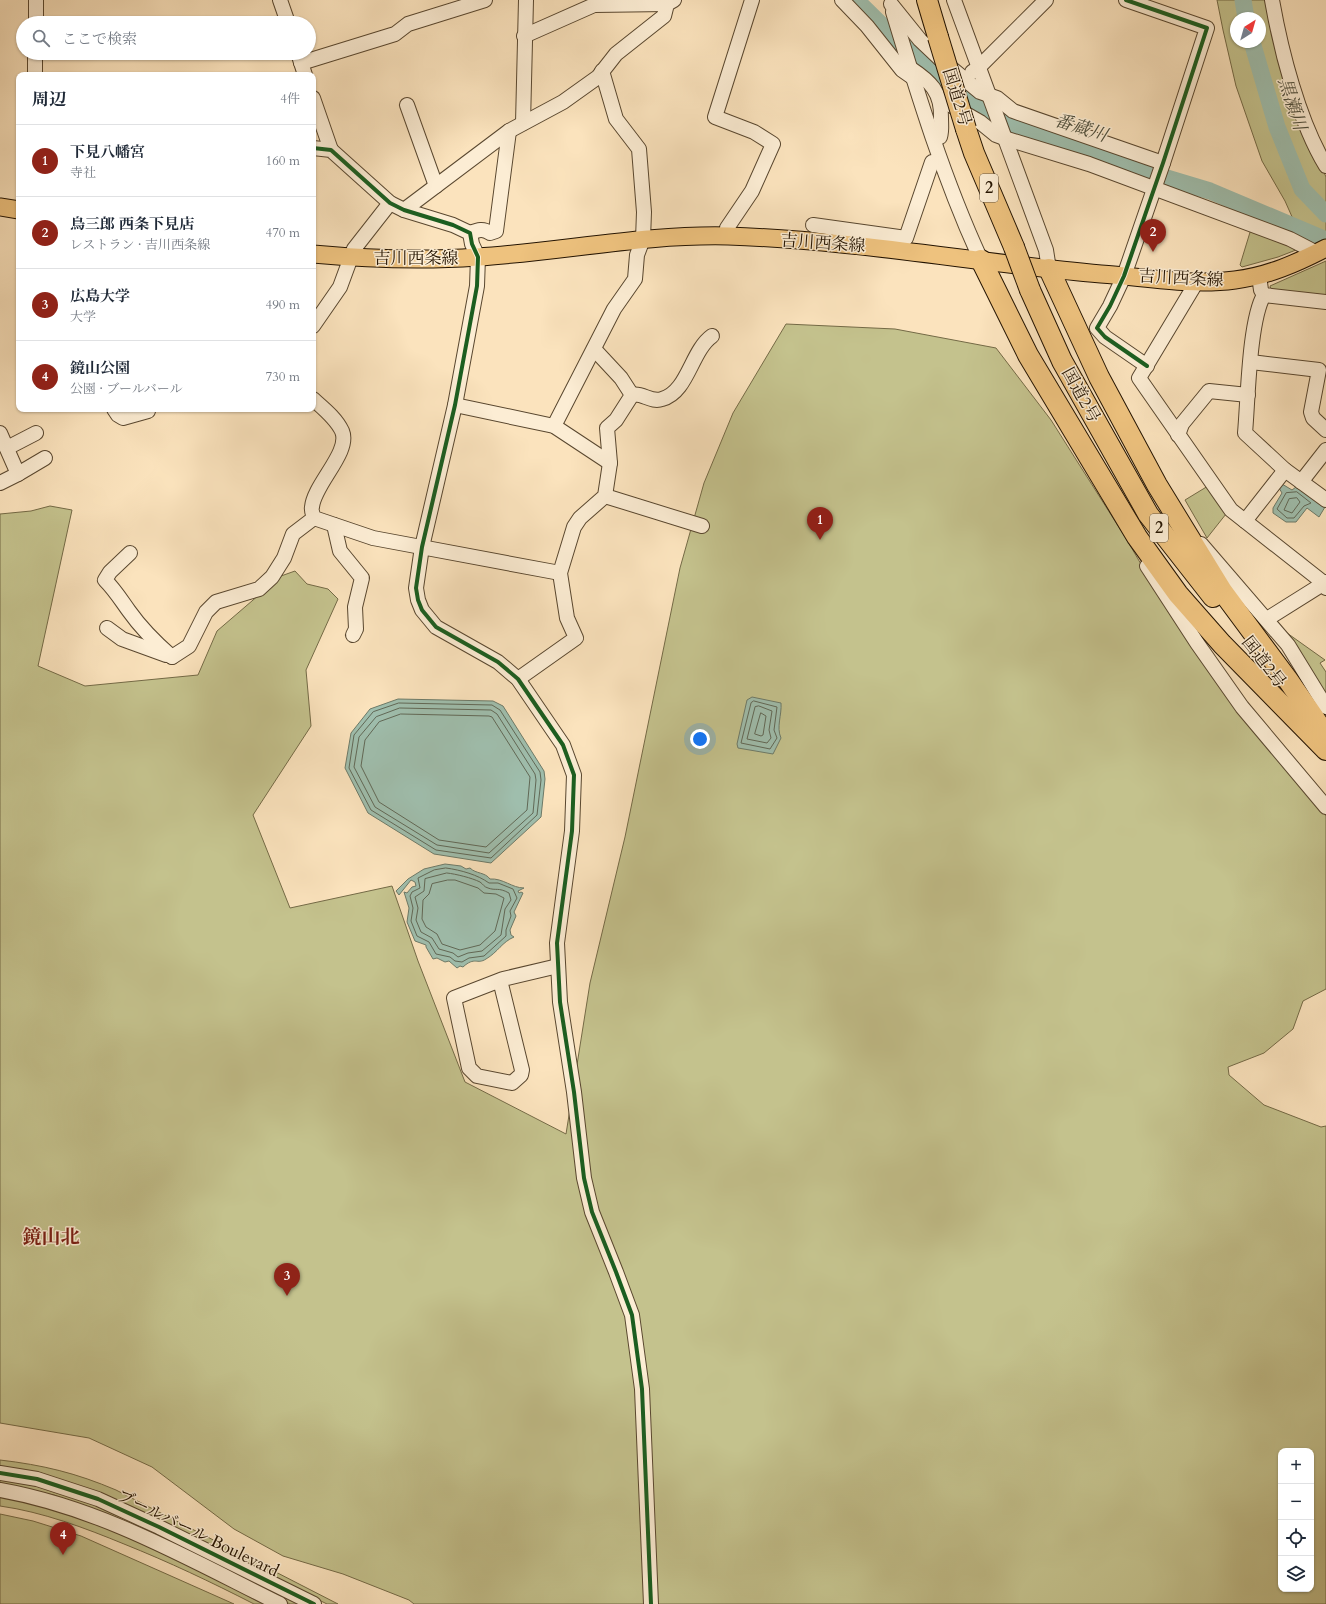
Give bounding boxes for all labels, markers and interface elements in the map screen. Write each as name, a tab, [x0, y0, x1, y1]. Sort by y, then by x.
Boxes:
north arrow	[1230, 12, 1266, 48]
search box	[16, 16, 316, 60]
icon: search	[30, 27, 52, 49]
text: ここで検索	[62, 29, 137, 49]
street label: 国道2号	[937, 65, 977, 129]
water label: 黒瀬川	[1272, 74, 1313, 135]
text: 周辺	[32, 88, 66, 111]
text: 4件	[280, 90, 300, 108]
water label: 番蔵川	[1051, 108, 1112, 149]
text: 下見八幡宮	[70, 142, 145, 162]
text: 1	[42, 152, 48, 170]
text: 160 m	[266, 152, 300, 170]
text: 寺社	[70, 164, 96, 182]
road number: 2	[980, 174, 998, 202]
text: 鳥三郎 西条下見店	[70, 214, 194, 234]
pin: 2	[1140, 219, 1166, 252]
text: 2	[42, 224, 48, 242]
text: 470 m	[266, 224, 300, 242]
street label: 吉川西条線	[780, 229, 866, 257]
text: レストラン · 吉川西条線	[70, 236, 210, 254]
street label: 吉川西条線	[374, 247, 459, 270]
street label: 吉川西条線	[1138, 264, 1224, 292]
text: 広島大学	[70, 286, 130, 306]
text: 3	[42, 296, 48, 314]
text: 490 m	[266, 296, 300, 314]
text: 大学	[70, 308, 96, 326]
text: 鏡山公園	[70, 358, 130, 378]
street label: 国道2号	[1056, 363, 1106, 427]
text: 4	[42, 368, 48, 386]
text: 730 m	[266, 368, 300, 386]
text: 公園 · ブールバール	[70, 380, 182, 398]
pin: 1	[807, 507, 833, 540]
road number: 2	[1150, 514, 1168, 542]
street label: 国道2号	[1237, 631, 1291, 693]
your location	[690, 729, 710, 749]
district label: 鏡山北	[22, 1224, 80, 1250]
pin: 3	[274, 1263, 300, 1296]
map controls	[1278, 1448, 1314, 1592]
button: +	[1278, 1448, 1314, 1484]
street label: ブールバール Boulevard	[113, 1484, 283, 1582]
button: −	[1278, 1484, 1314, 1520]
button: locate	[1278, 1520, 1314, 1556]
pin: 4	[50, 1522, 76, 1555]
button: layers	[1278, 1556, 1314, 1592]

